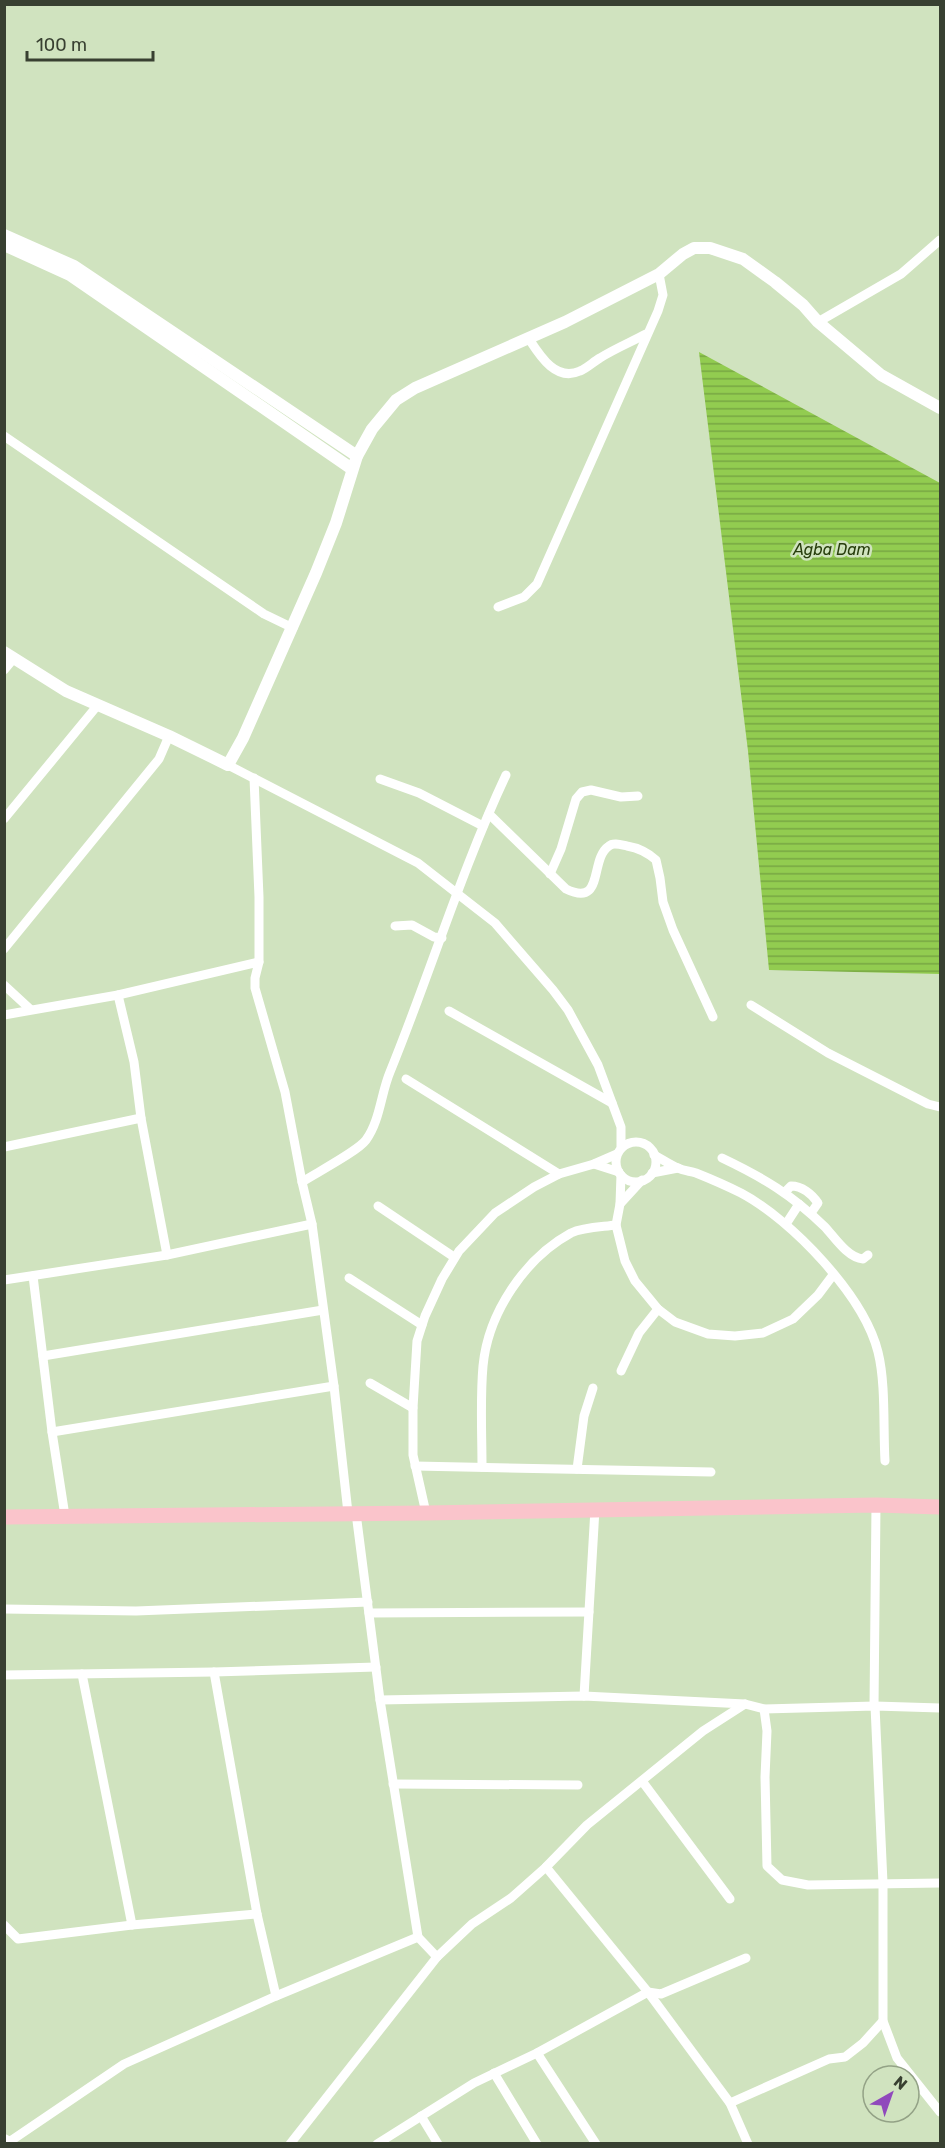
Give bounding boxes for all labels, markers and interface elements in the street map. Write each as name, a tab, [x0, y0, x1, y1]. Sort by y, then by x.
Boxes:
scale bar	[27, 24, 153, 62]
text: 100 m	[36, 34, 87, 56]
water label: Agba Dam	[792, 540, 871, 559]
north arrow	[861, 2064, 921, 2124]
text: N	[890, 2072, 911, 2094]

